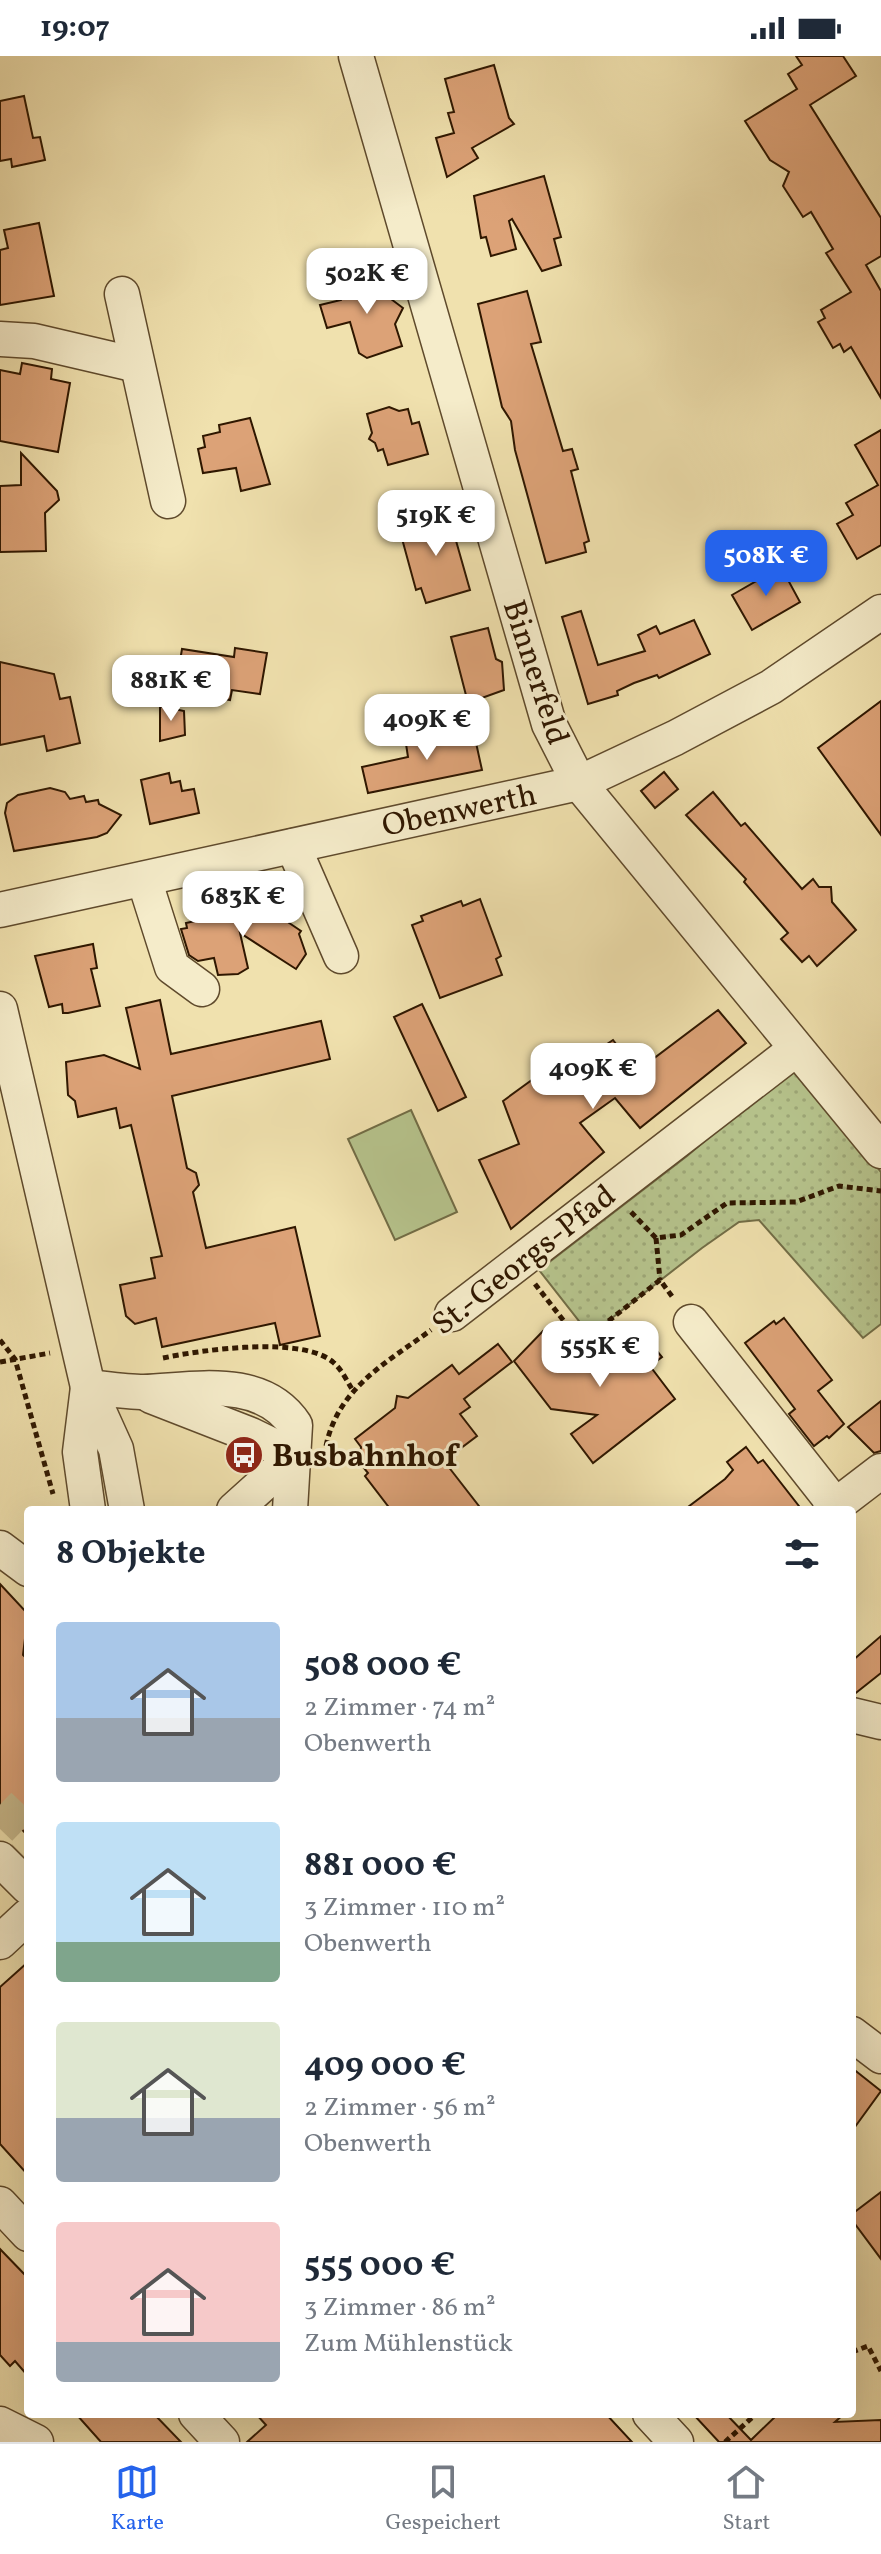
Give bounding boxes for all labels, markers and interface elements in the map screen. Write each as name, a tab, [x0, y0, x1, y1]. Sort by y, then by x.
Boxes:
text: 19:07	[40, 7, 110, 49]
pin: 502K €	[302, 248, 432, 316]
text: 502K €	[325, 256, 409, 292]
pin: 519K €	[371, 490, 501, 558]
text: 519K €	[396, 498, 476, 534]
pin: 508K €	[701, 530, 831, 598]
text: 508K €	[723, 538, 809, 574]
street label: Binnerfeld	[490, 595, 578, 751]
pin: 881K €	[106, 655, 236, 723]
text: 881K €	[130, 663, 212, 699]
pin: 409K €	[362, 694, 492, 762]
text: 409K €	[383, 702, 471, 738]
street label: Obenwerth	[378, 774, 541, 850]
pin: 683K €	[178, 871, 308, 939]
text: 683K €	[201, 879, 285, 915]
pin: 409K €	[528, 1043, 658, 1111]
text: 409K €	[549, 1051, 637, 1087]
street label: St.-Georgs-Pfad	[424, 1176, 626, 1347]
pin: 555K €	[535, 1321, 665, 1389]
text: 555K €	[560, 1329, 640, 1365]
bus stop icon: Busbahnhof	[223, 1434, 265, 1476]
place label: Busbahnhof	[272, 1436, 460, 1480]
text: 8 Objekte	[56, 1531, 206, 1578]
icon: filters	[780, 1532, 824, 1576]
text: 508 000 €	[304, 1643, 462, 1690]
icon: home	[120, 1654, 216, 1750]
text: 2 Zimmer · 74 m²	[304, 1690, 496, 1726]
text: Obenwerth	[304, 1726, 432, 1762]
text: 881 000 €	[304, 1843, 457, 1890]
icon: home	[120, 1854, 216, 1950]
text: 3 Zimmer · 110 m²	[304, 1890, 505, 1926]
text: Obenwerth	[304, 1926, 432, 1962]
text: 409 000 €	[304, 2043, 466, 2090]
icon: home	[120, 2054, 216, 2150]
text: 2 Zimmer · 56 m²	[304, 2090, 496, 2126]
text: Obenwerth	[304, 2126, 432, 2162]
text: 555 000 €	[304, 2243, 455, 2290]
icon: home	[120, 2254, 216, 2350]
text: 3 Zimmer · 86 m²	[304, 2290, 496, 2326]
text: Zum Mühlenstück	[304, 2326, 513, 2362]
tab: Karte	[111, 2460, 164, 2539]
tab: Gespeichert	[385, 2460, 501, 2539]
tab: Start	[722, 2460, 770, 2539]

